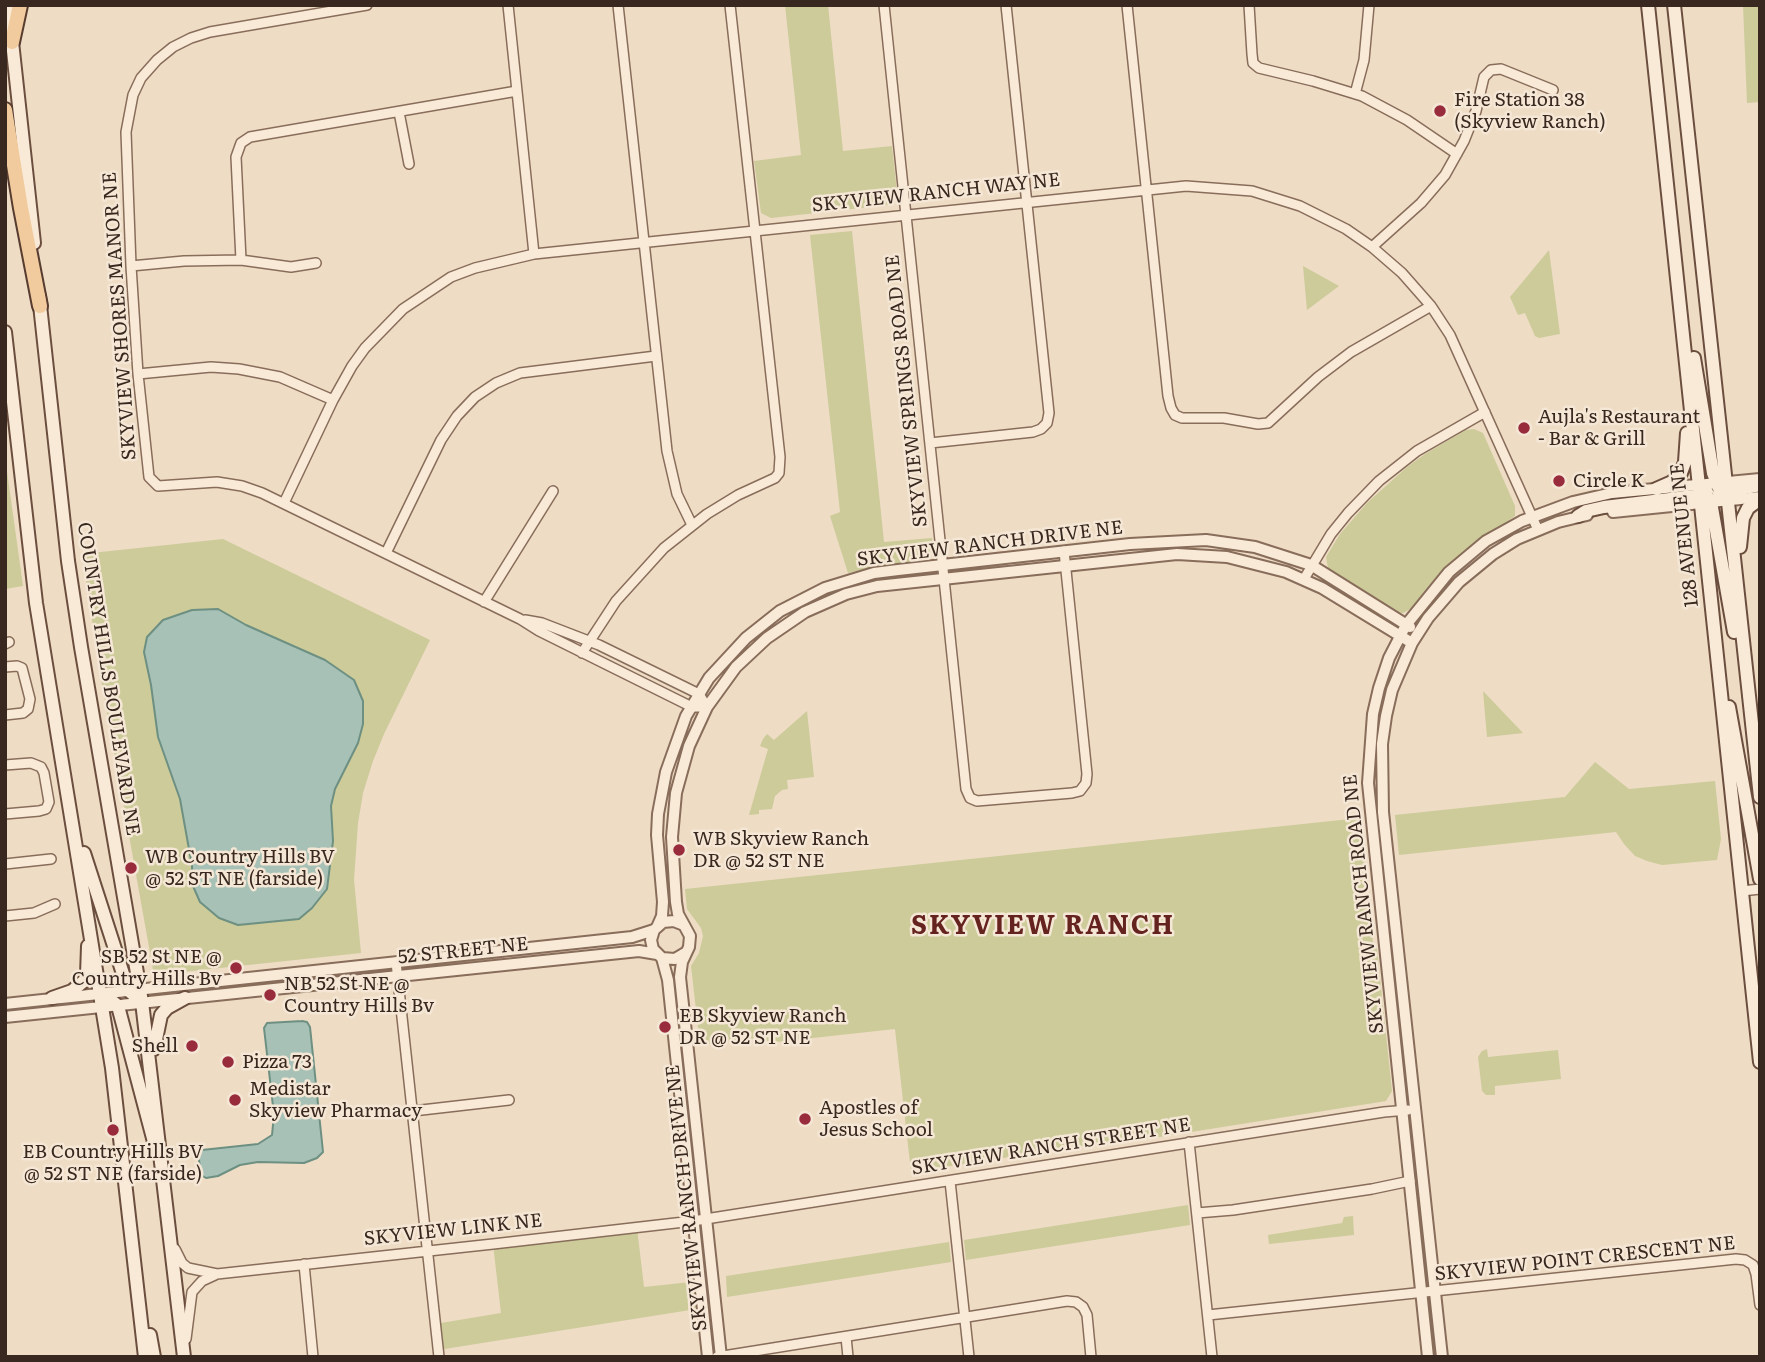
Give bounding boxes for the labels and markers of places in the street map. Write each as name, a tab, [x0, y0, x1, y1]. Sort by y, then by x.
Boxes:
place label: Fire Station 38 (Skyview Ranch)	[1454, 89, 1606, 133]
marker: Fire Station 38 (Skyview Ranch)	[1432, 103, 1448, 119]
place label: Aujla's Restaurant - Bar & Grill	[1538, 406, 1700, 450]
marker: Aujla's Restaurant - Bar & Grill	[1516, 420, 1532, 436]
place label: Circle K	[1573, 470, 1645, 492]
marker: Circle K	[1551, 473, 1567, 489]
place label: WB Skyview Ranch DR @ 52 ST NE	[693, 828, 869, 872]
marker: WB Skyview Ranch DR @ 52 ST NE	[671, 842, 687, 858]
place label: WB Country Hills BV @ 52 ST NE (farside)	[145, 846, 335, 890]
marker: WB Country Hills BV @ 52 ST NE (farside)	[123, 860, 139, 876]
place label: SB 52 St NE @ Country Hills Bv	[72, 946, 222, 990]
marker: SB 52 St NE @ Country Hills Bv	[228, 960, 244, 976]
place label: NB 52 St NE @ Country Hills Bv	[284, 973, 434, 1017]
marker: NB 52 St NE @ Country Hills Bv	[262, 987, 278, 1003]
place label: EB Skyview Ranch DR @ 52 ST NE	[679, 1005, 847, 1049]
marker: EB Skyview Ranch DR @ 52 ST NE	[657, 1019, 673, 1035]
place label: Shell	[132, 1035, 178, 1057]
marker: Shell	[184, 1038, 200, 1054]
place label: Pizza 73	[242, 1051, 312, 1073]
marker: Pizza 73	[220, 1054, 236, 1070]
place label: Medistar Skyview Pharmacy	[249, 1078, 422, 1122]
marker: Medistar Skyview Pharmacy	[227, 1092, 243, 1108]
place label: Apostles of Jesus School	[819, 1097, 933, 1141]
marker: Apostles of Jesus School	[797, 1111, 813, 1127]
marker: EB Country Hills BV @ 52 ST NE (farside)	[105, 1122, 121, 1138]
place label: EB Country Hills BV @ 52 ST NE (farside)	[22, 1141, 204, 1185]

